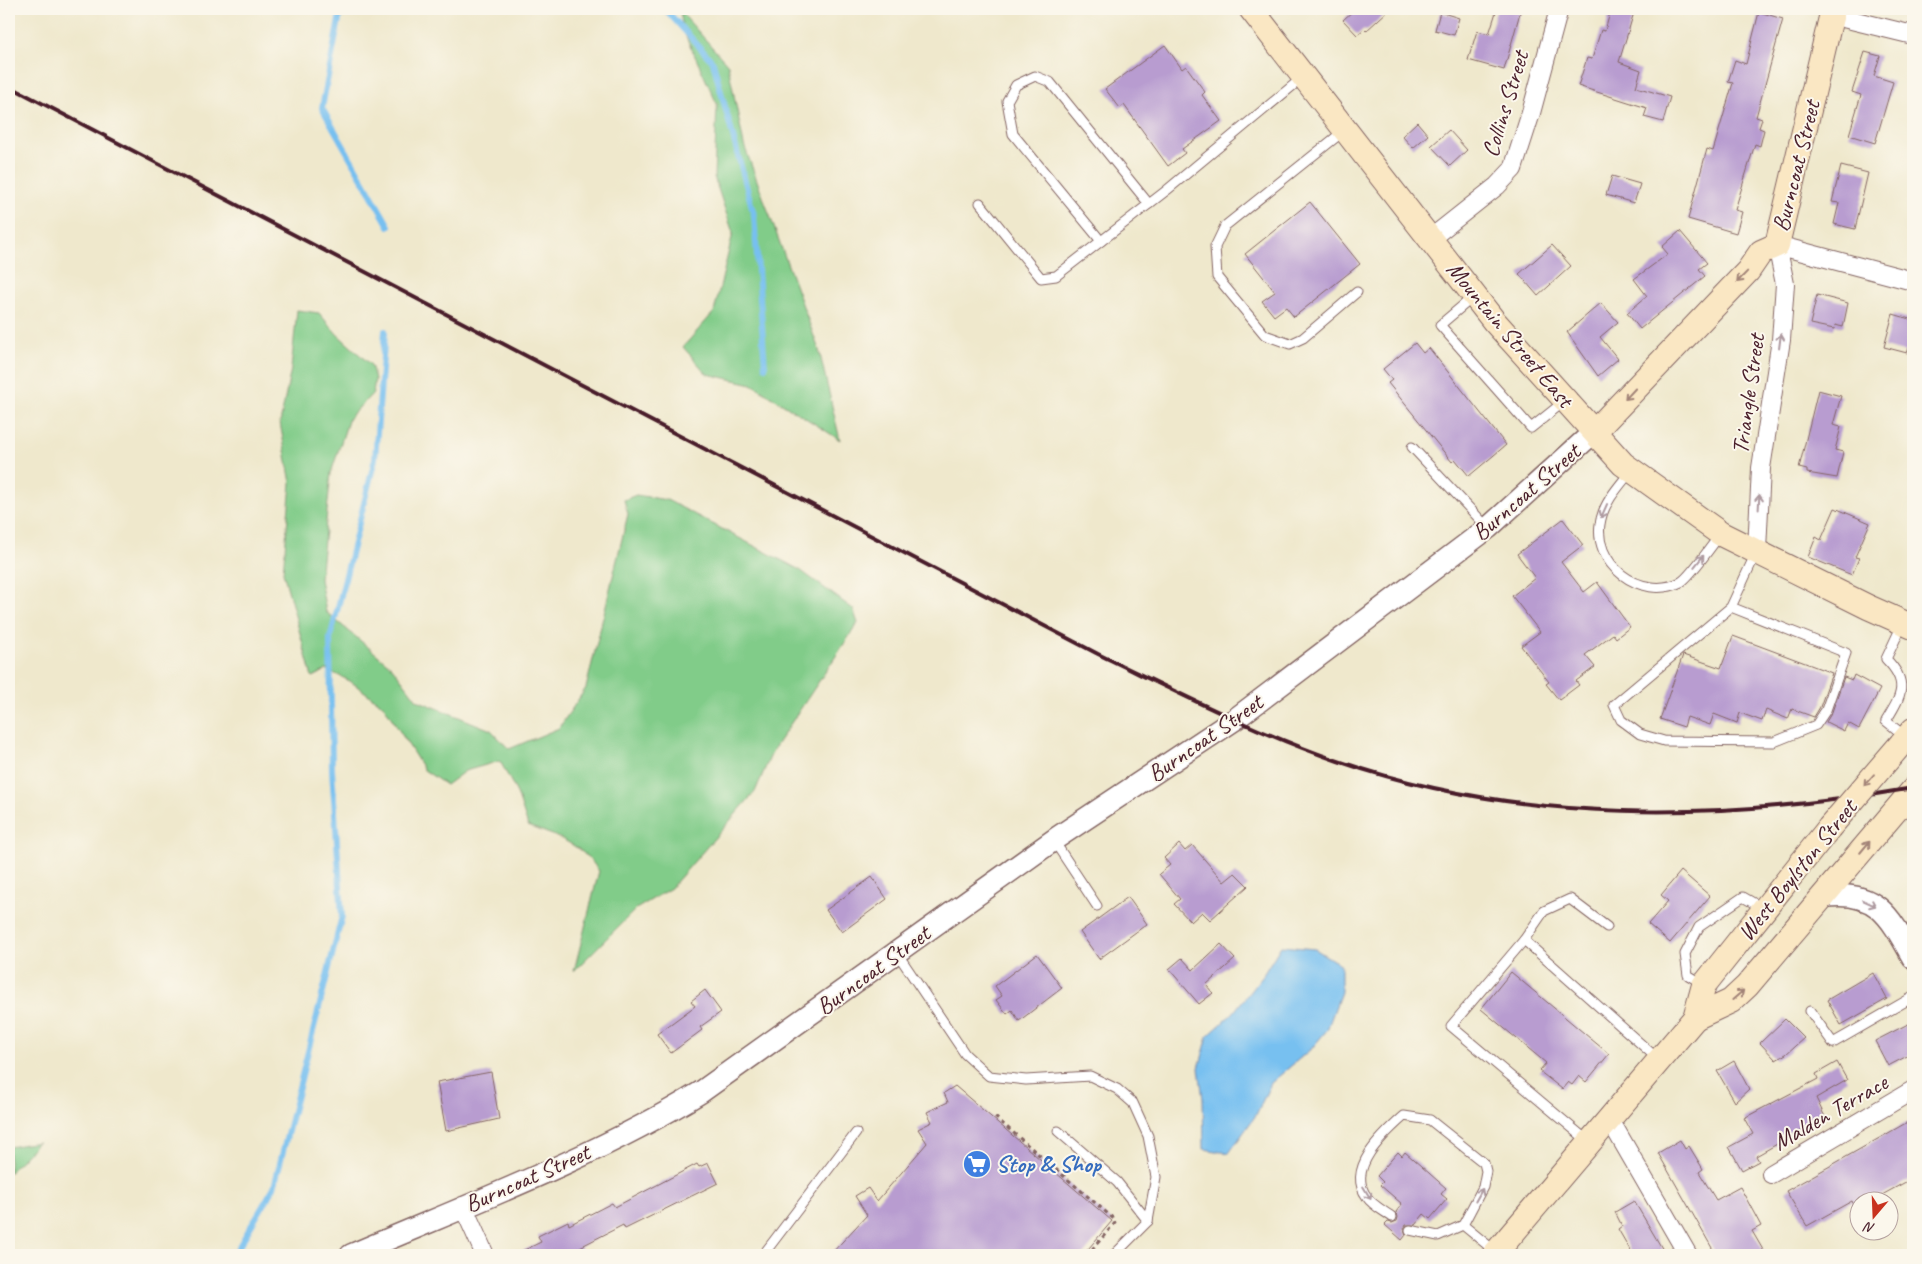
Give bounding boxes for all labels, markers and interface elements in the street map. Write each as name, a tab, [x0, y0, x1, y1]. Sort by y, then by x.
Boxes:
street label: Collins Street	[1475, 46, 1536, 160]
street label: Burncoat Street	[1765, 96, 1827, 234]
street label: Mountain Street East	[1440, 255, 1581, 415]
one-way arrow	[1736, 271, 1748, 283]
street label: Triangle Street	[1725, 330, 1772, 456]
one-way arrow	[1775, 333, 1785, 349]
one-way arrow	[1624, 388, 1636, 401]
street label: Burncoat Street	[1466, 436, 1588, 547]
one-way arrow	[1755, 494, 1764, 510]
one-way arrow	[1599, 503, 1609, 518]
one-way arrow	[1693, 555, 1704, 568]
street label: Burncoat Street	[1142, 686, 1270, 789]
one-way arrow	[1863, 774, 1874, 787]
street label: West Boylston Street	[1731, 792, 1864, 947]
one-way arrow	[1859, 840, 1871, 853]
one-way arrow	[1861, 898, 1876, 908]
street label: Burncoat Street	[810, 917, 938, 1021]
one-way arrow	[1731, 989, 1744, 1001]
street label: Malden Terrace	[1767, 1066, 1895, 1157]
street label: Burncoat Street	[460, 1136, 596, 1219]
supermarket icon: Stop & Shop	[962, 1149, 992, 1179]
place label: Stop & Shop	[996, 1149, 1103, 1179]
one-way arrow	[1362, 1186, 1372, 1201]
one-way arrow	[1474, 1188, 1484, 1203]
north arrow	[1850, 1192, 1900, 1242]
text: N	[1861, 1218, 1877, 1237]

